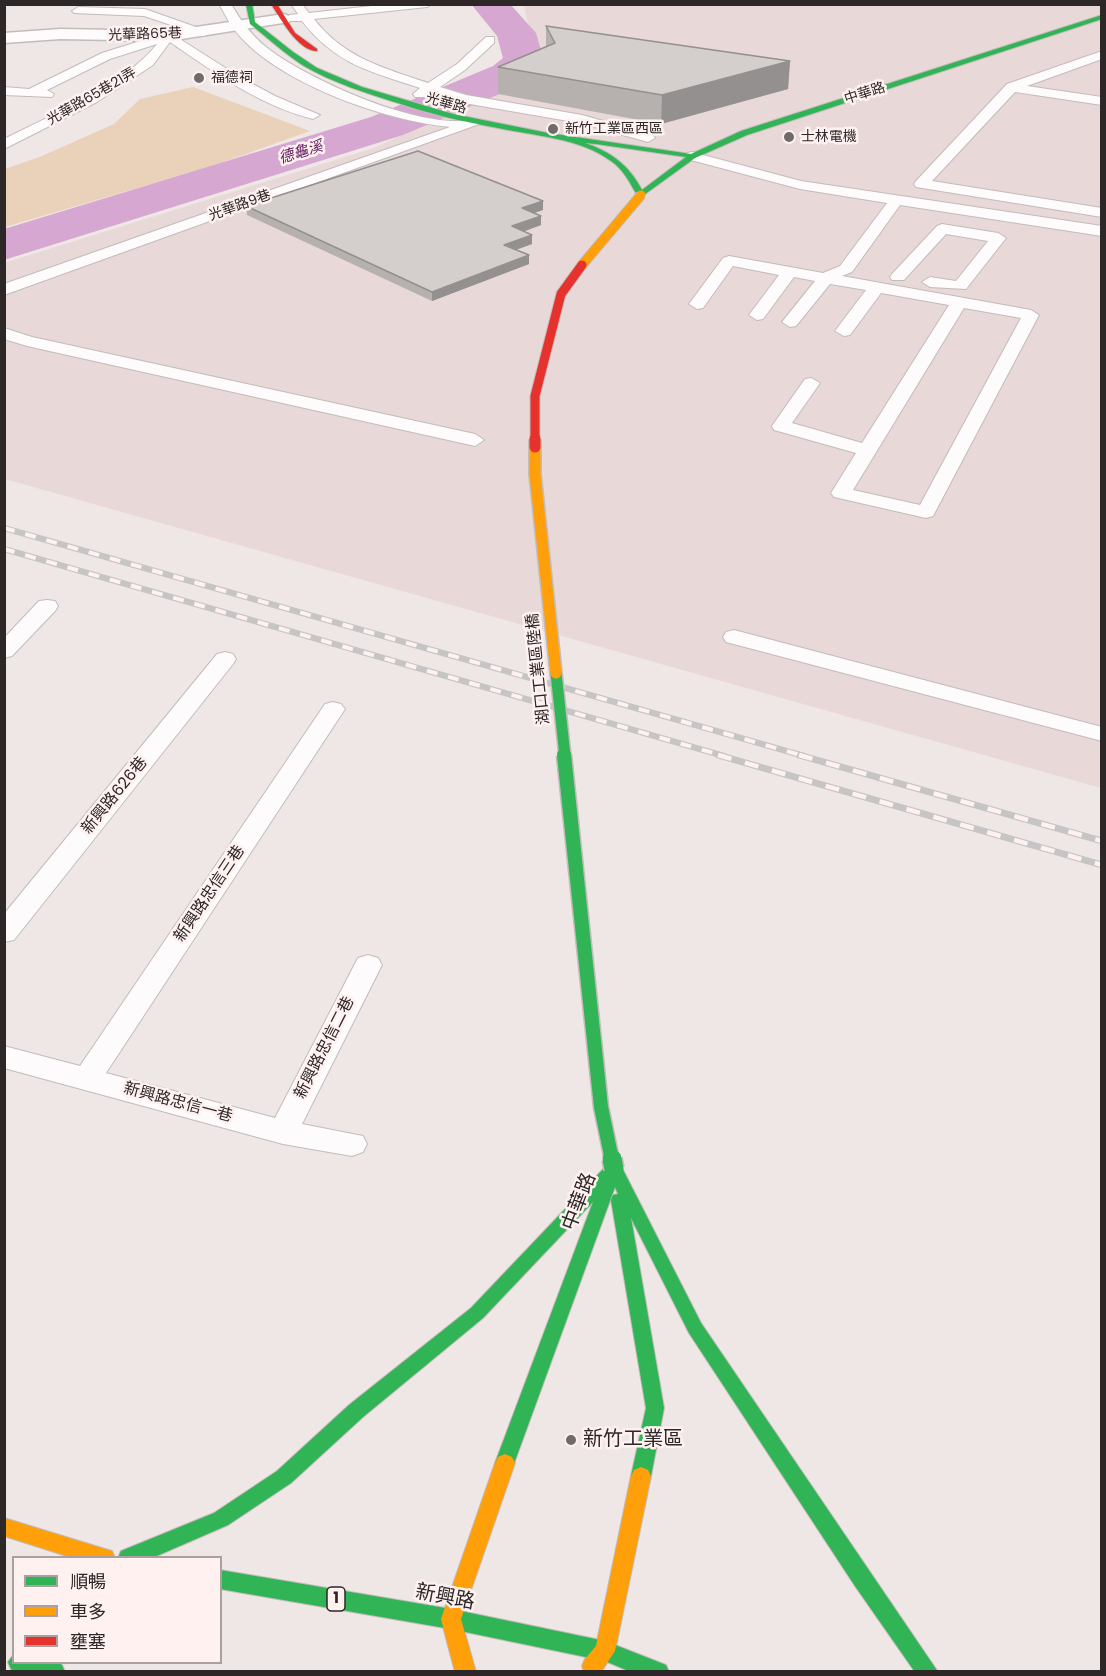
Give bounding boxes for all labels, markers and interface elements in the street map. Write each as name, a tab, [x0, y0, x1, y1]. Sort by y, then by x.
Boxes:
street label: 光華路65巷	[108, 25, 182, 45]
street label: 光華路65巷21弄	[44, 65, 140, 129]
place label: 福德祠	[211, 70, 253, 86]
marker: 福德祠	[192, 71, 206, 85]
street label: 中華路	[842, 80, 888, 108]
street label: 光華路	[423, 90, 469, 118]
place label: 新竹工業區西區	[565, 121, 663, 137]
marker: 新竹工業區西區	[546, 122, 560, 136]
place label: 士林電機	[801, 129, 857, 145]
marker: 士林電機	[782, 130, 796, 144]
water label: 德龜溪	[277, 138, 325, 168]
street label: 光華路9巷	[207, 187, 273, 225]
street label: 湖口工業區陸橋	[524, 612, 554, 726]
street label: 新興路626巷	[78, 754, 152, 838]
street label: 新興路忠信三巷	[171, 842, 249, 946]
street label: 新興路忠信二巷	[291, 994, 359, 1102]
street label: 新興路忠信一巷	[121, 1079, 235, 1127]
street label: 中華路	[558, 1170, 602, 1234]
place label: 新竹工業區	[583, 1428, 683, 1452]
marker: 新竹工業區	[564, 1433, 578, 1447]
legend	[12, 1556, 222, 1664]
text: 順暢	[70, 1569, 106, 1594]
street label: 新興路	[413, 1580, 477, 1616]
road number: 1	[327, 1587, 345, 1611]
text: 車多	[70, 1599, 106, 1624]
text: 壅塞	[70, 1629, 106, 1654]

